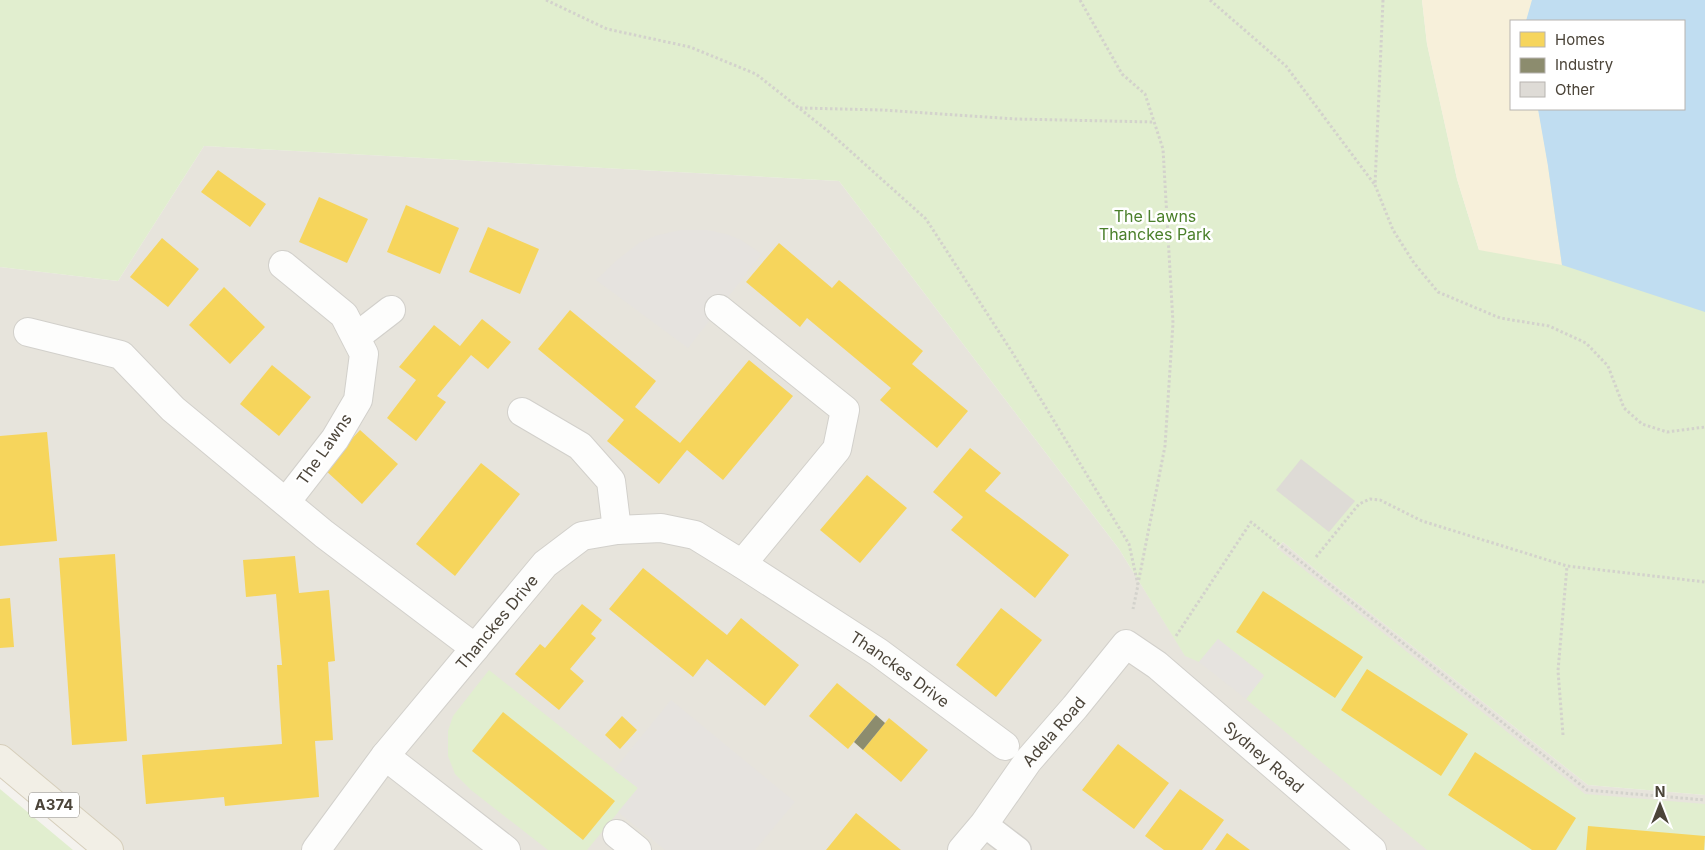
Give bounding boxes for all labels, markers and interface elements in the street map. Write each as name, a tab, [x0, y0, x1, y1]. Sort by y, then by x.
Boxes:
legend	[1510, 20, 1685, 110]
text: Homes	[1555, 30, 1605, 49]
text: Industry	[1555, 55, 1614, 74]
text: Other	[1555, 80, 1595, 99]
park label: The Lawns Thanckes Park	[1099, 206, 1211, 244]
street label: The Lawns	[292, 409, 356, 489]
street label: Thanckes Drive	[451, 570, 542, 674]
street label: Thanckes Drive	[846, 627, 953, 711]
street label: Adela Road	[1018, 692, 1089, 771]
street label: Sydney Road	[1220, 717, 1308, 797]
north arrow	[1635, 780, 1685, 830]
text: N	[1655, 783, 1665, 800]
road number: A374	[29, 792, 79, 818]

